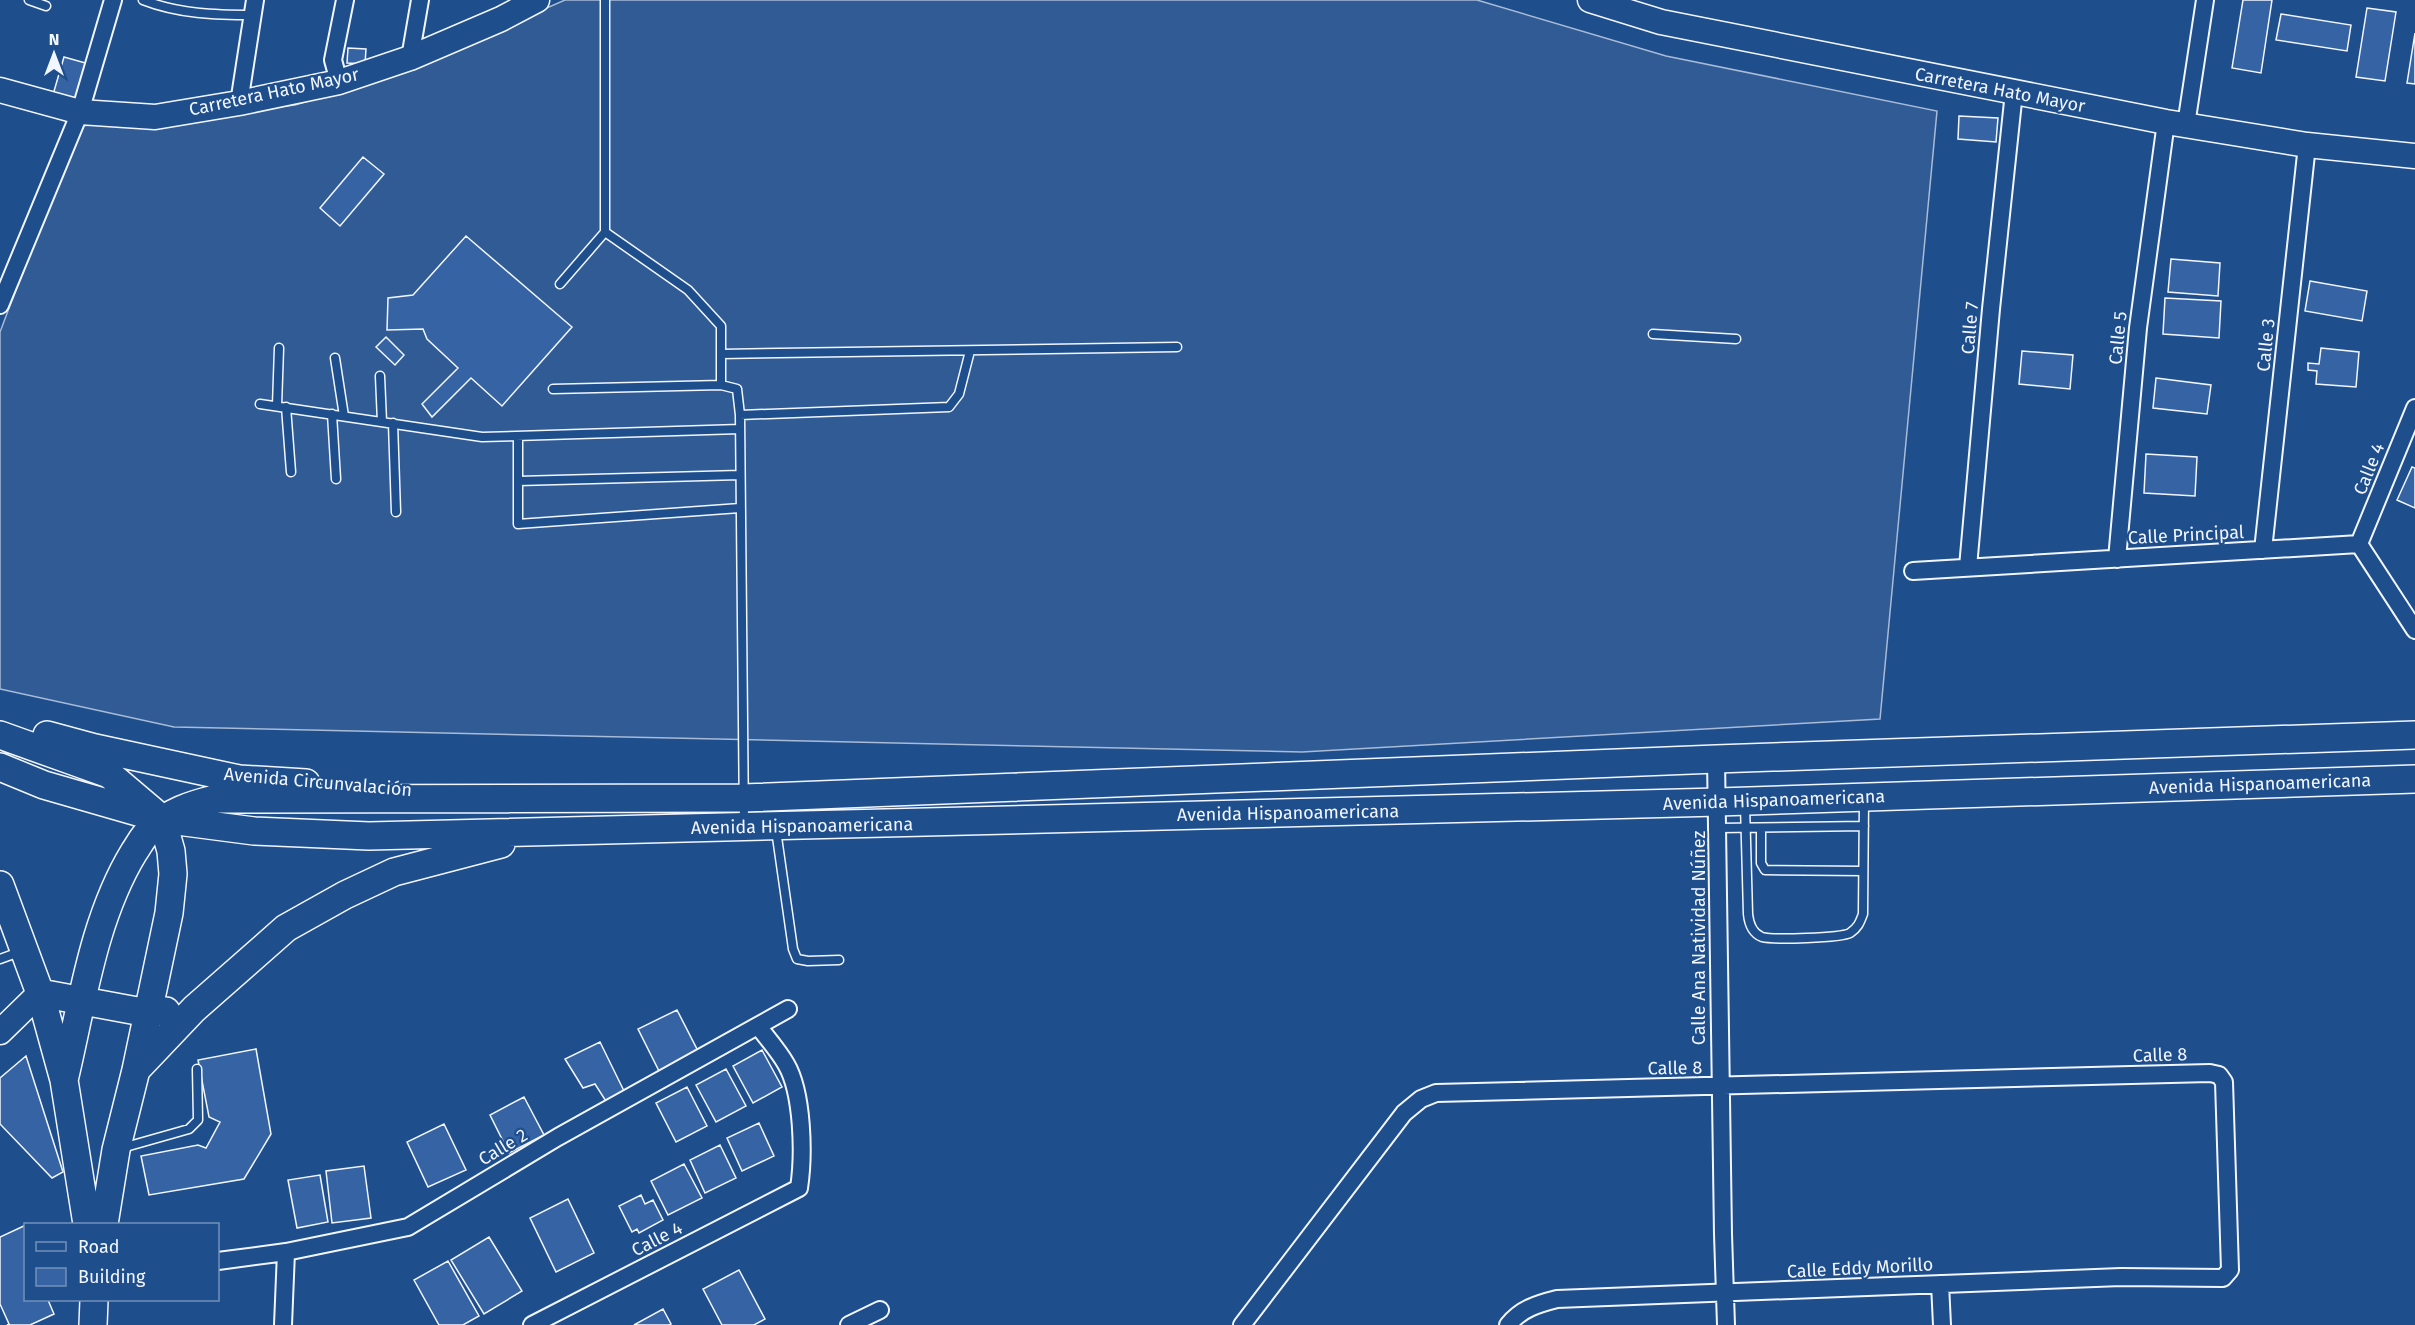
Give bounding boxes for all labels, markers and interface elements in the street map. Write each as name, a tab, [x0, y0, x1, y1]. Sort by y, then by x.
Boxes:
north arrow	[24, 24, 84, 84]
text: N	[49, 30, 59, 49]
street label: Carretera Hato Mayor	[187, 63, 361, 121]
street label: Carretera Hato Mayor	[1913, 63, 2087, 117]
street label: Calle 7	[1957, 301, 1983, 355]
street label: Calle 5	[2104, 310, 2132, 366]
street label: Calle 3	[2252, 317, 2280, 373]
street label: Calle 4	[2349, 439, 2389, 498]
street label: Calle Principal	[2127, 521, 2245, 549]
street label: Avenida Circunvalación	[223, 763, 413, 801]
street label: Avenida Hispanoamericana	[2148, 769, 2372, 799]
street label: Avenida Hispanoamericana	[1662, 785, 1886, 815]
street label: Avenida Hispanoamericana	[1177, 800, 1399, 826]
street label: Avenida Hispanoamericana	[691, 813, 913, 839]
street label: Calle Ana Natividad Núñez	[1688, 831, 1710, 1045]
street label: Calle 8	[2132, 1043, 2188, 1067]
street label: Calle 8	[1648, 1057, 1703, 1079]
street label: Calle 2	[474, 1124, 532, 1170]
street label: Calle 4	[628, 1217, 686, 1261]
legend	[24, 1223, 219, 1301]
text: Road	[78, 1236, 120, 1258]
street label: Calle Eddy Morillo	[1786, 1253, 1934, 1283]
text: Building	[78, 1266, 146, 1288]

